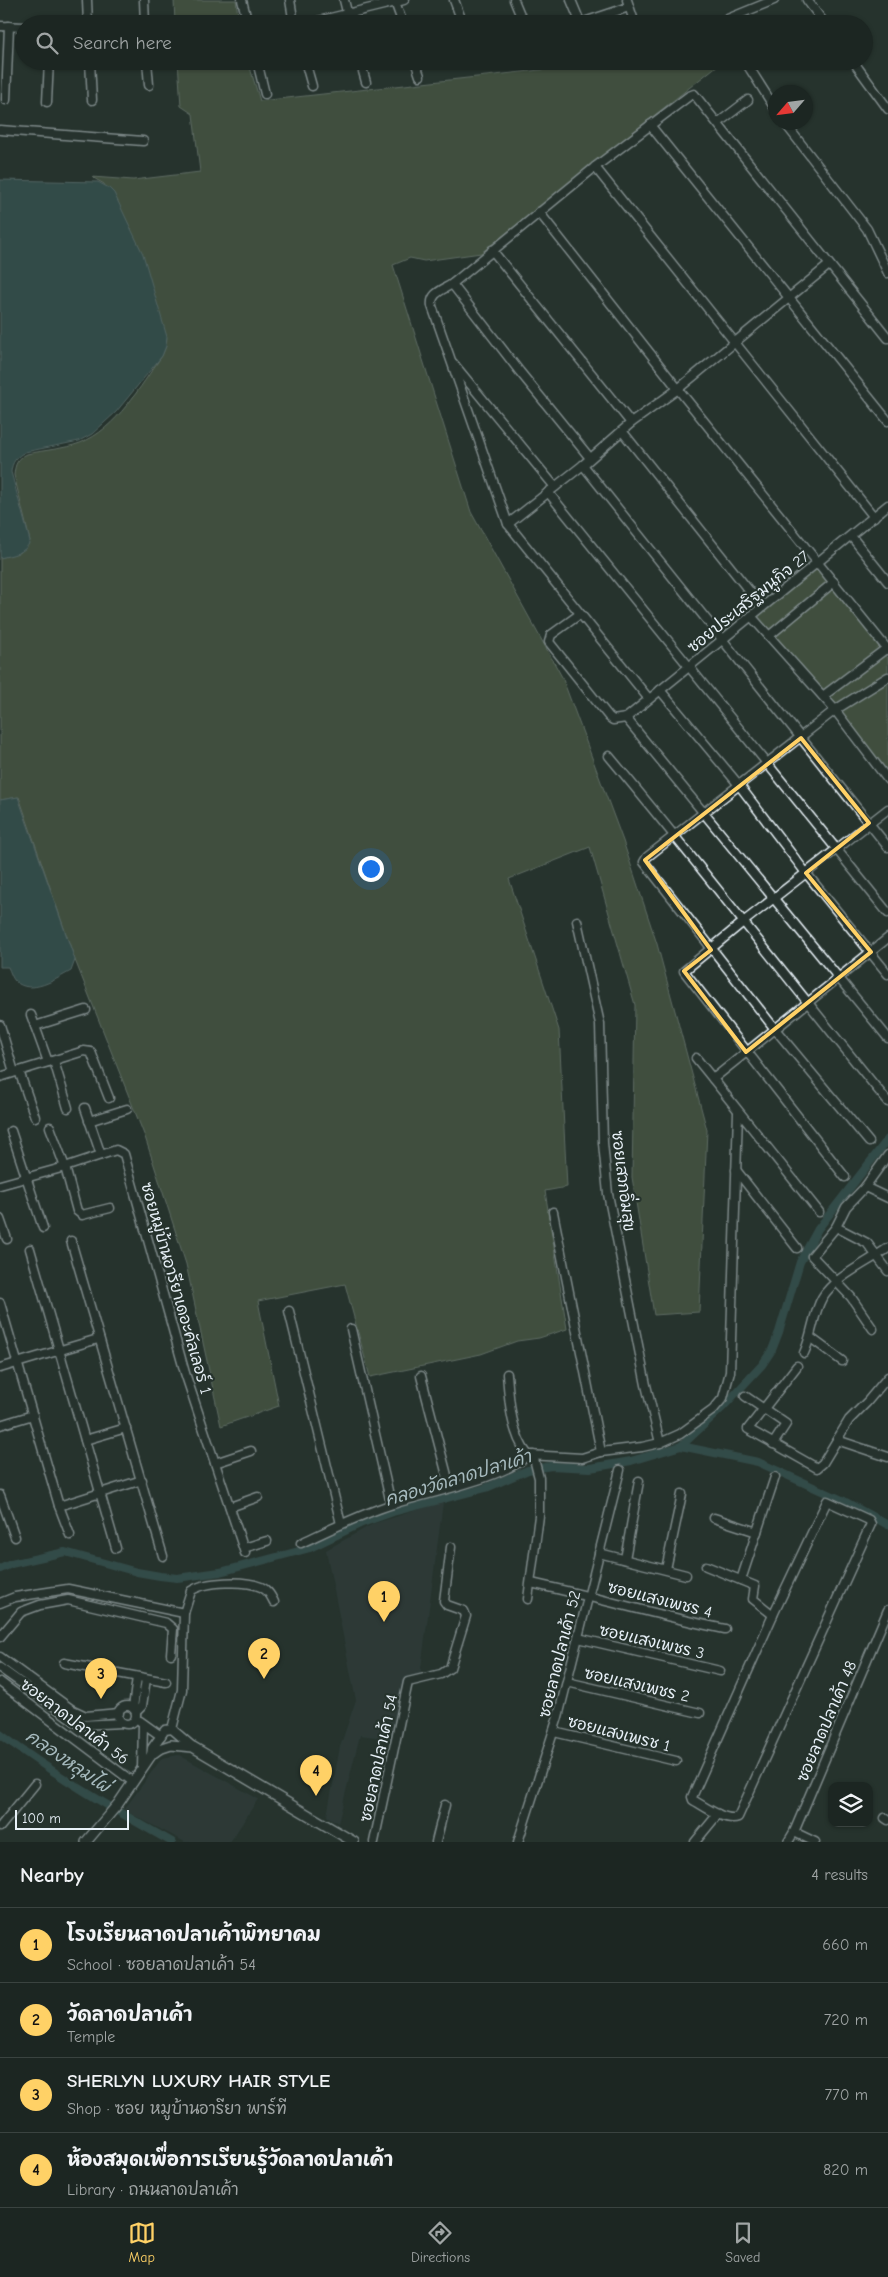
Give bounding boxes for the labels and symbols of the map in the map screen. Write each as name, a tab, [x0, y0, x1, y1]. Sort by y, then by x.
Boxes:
north arrow	[768, 85, 813, 130]
street label: ซอยประเสริฐมนูกิจ 27	[683, 545, 815, 659]
your location	[358, 856, 384, 882]
street label: ซอยเสวกอิ่มสุข	[605, 1129, 644, 1233]
street label: ซอยหมู่บ้านอารียาเดอะคัลเลอร์ 1	[134, 1180, 218, 1397]
water label: คลองวัดลาดปลาเค้า	[382, 1444, 535, 1511]
street label: ซอยแสงเพชร 4	[606, 1578, 714, 1622]
pin: 1	[368, 1581, 400, 1622]
street label: ซอยลาดปลาเค้า 52	[534, 1588, 584, 1720]
street label: ซอยแสงเพชร 3	[597, 1621, 706, 1663]
pin: 2	[248, 1638, 280, 1679]
street label: ซอยลาดปลาเค้า 48	[791, 1657, 861, 1785]
pin: 3	[85, 1658, 117, 1699]
street label: ซอยแสงเพชร 2	[582, 1664, 691, 1706]
street label: ซอยลาดปลาเค้า 56	[17, 1674, 133, 1768]
street label: ซอยลาดปลาเค้า 54	[355, 1692, 401, 1824]
street label: ซอยแสงเพรช 1	[565, 1712, 672, 1755]
water label: คลองหลุมไผ่	[21, 1724, 117, 1801]
pin: 4	[300, 1755, 332, 1796]
scale bar	[15, 1807, 129, 1830]

